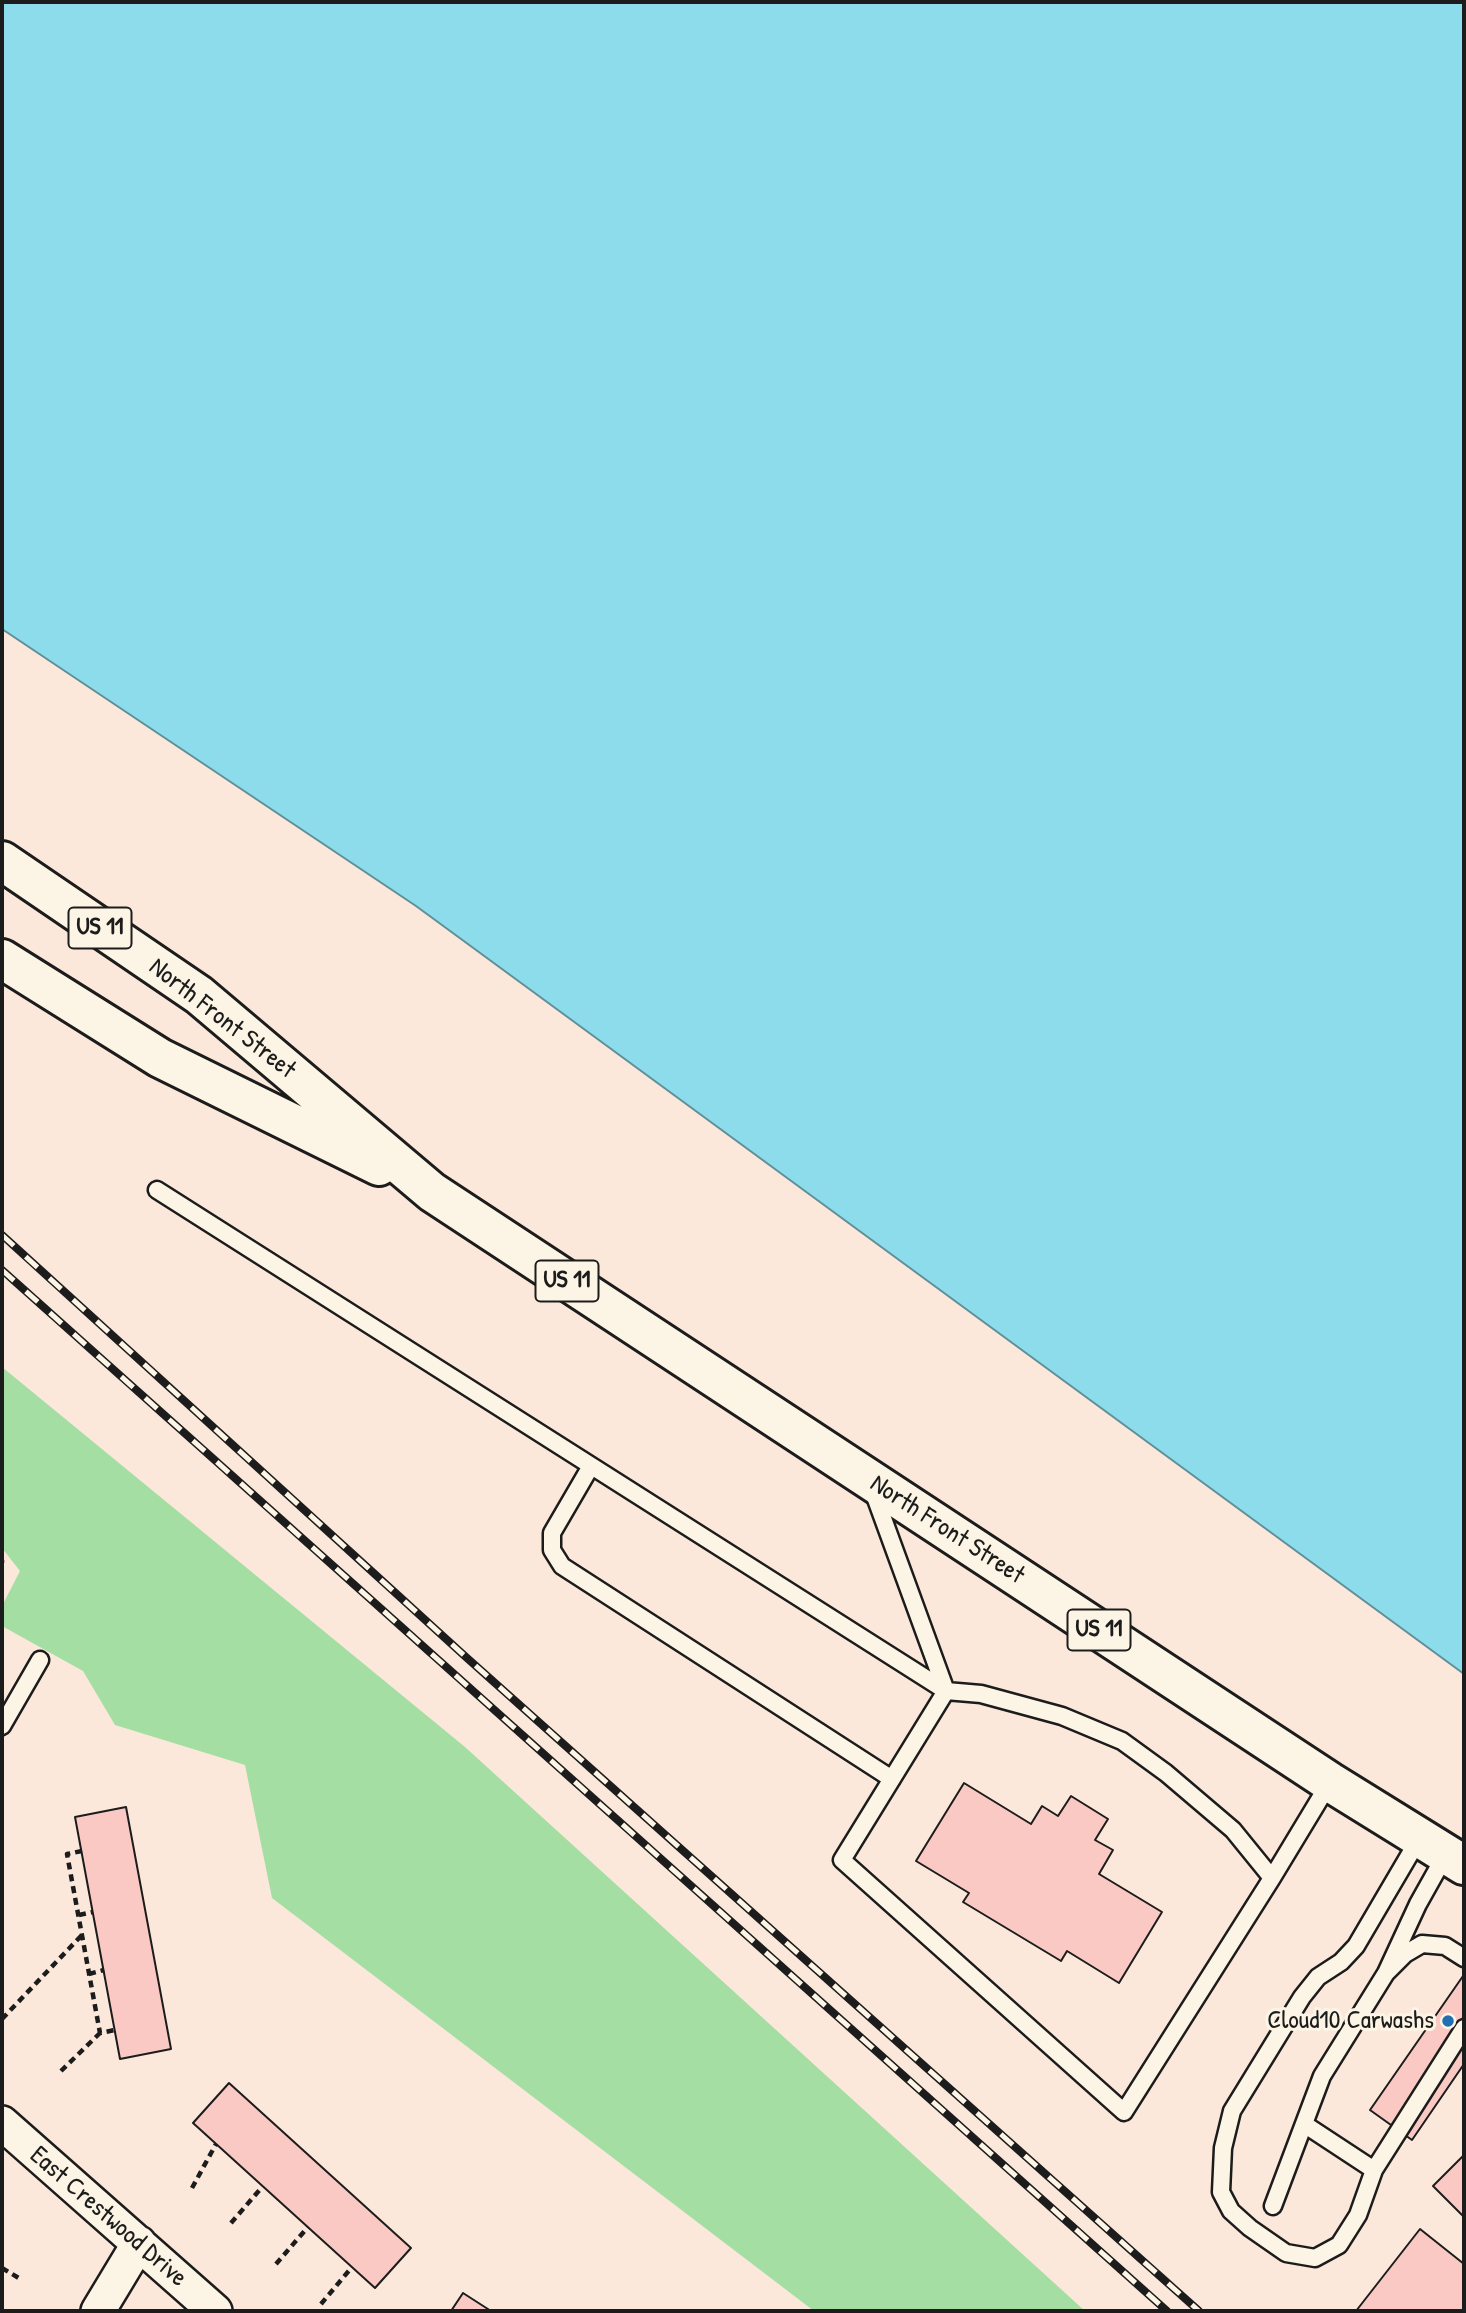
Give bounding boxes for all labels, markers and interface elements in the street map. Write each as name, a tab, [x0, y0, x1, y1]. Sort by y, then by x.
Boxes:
road number: US 11	[68, 908, 132, 948]
street label: North Front Street	[142, 952, 302, 1086]
road number: US 11	[536, 1260, 598, 1302]
street label: North Front Street	[864, 1469, 1030, 1591]
road number: US 11	[1068, 1610, 1130, 1650]
place label: Cloud10 Carwashs	[1267, 2005, 1434, 2037]
marker: Cloud10 Carwashs	[1440, 2013, 1456, 2029]
street label: East Crestwood Drive	[23, 2140, 193, 2294]

